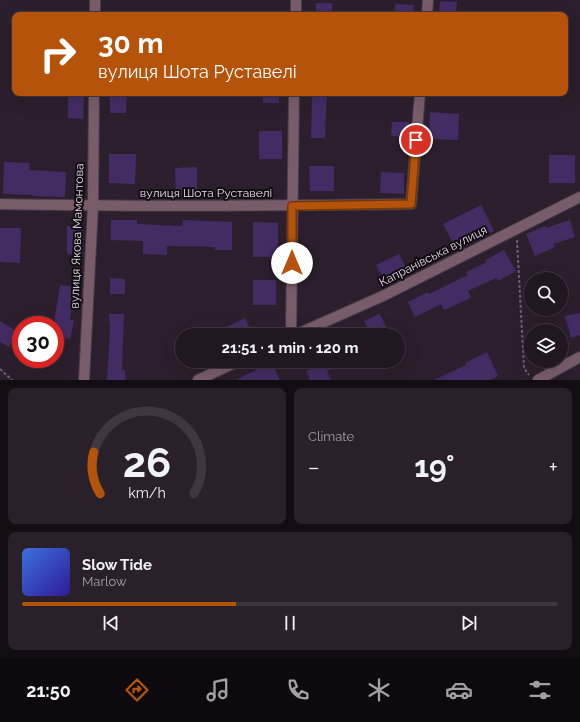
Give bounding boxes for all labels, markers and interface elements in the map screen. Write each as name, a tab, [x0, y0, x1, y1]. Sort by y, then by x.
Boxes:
text: 30 m	[98, 27, 164, 60]
icon: right	[32, 28, 84, 80]
text: вулиця Шота Руставелі	[98, 61, 297, 82]
pin	[399, 123, 433, 157]
icon: arrive	[405, 129, 427, 151]
street label: вулиця Якова Мамонтова	[67, 163, 87, 309]
street label: вулиця Шота Руставелі	[140, 186, 272, 200]
street label: Капранівська вулиця	[377, 223, 489, 289]
position arrow	[271, 242, 313, 284]
map controls	[524, 272, 568, 368]
button: search	[524, 272, 568, 316]
speed limit sign: 30	[12, 316, 64, 368]
button: layers	[524, 324, 568, 368]
text: 21:51 · 1 min · 120 m	[222, 339, 358, 357]
text: Climate	[308, 429, 354, 444]
text: 26	[123, 438, 171, 487]
text: 19°	[414, 449, 454, 484]
text: −	[308, 454, 320, 480]
text: +	[549, 454, 558, 480]
text: km/h	[128, 485, 166, 501]
text: Slow Tide	[82, 556, 152, 574]
text: Marlow	[82, 574, 127, 589]
icon: previous	[100, 612, 122, 634]
icon: pause	[279, 612, 301, 634]
icon: next	[458, 612, 480, 634]
icon: directions	[123, 676, 151, 704]
icon: music	[204, 676, 232, 704]
icon: phone	[284, 676, 312, 704]
icon: climate	[365, 676, 393, 704]
icon: car	[445, 676, 473, 704]
icon: filters	[526, 676, 554, 704]
text: 21:50	[26, 680, 71, 701]

